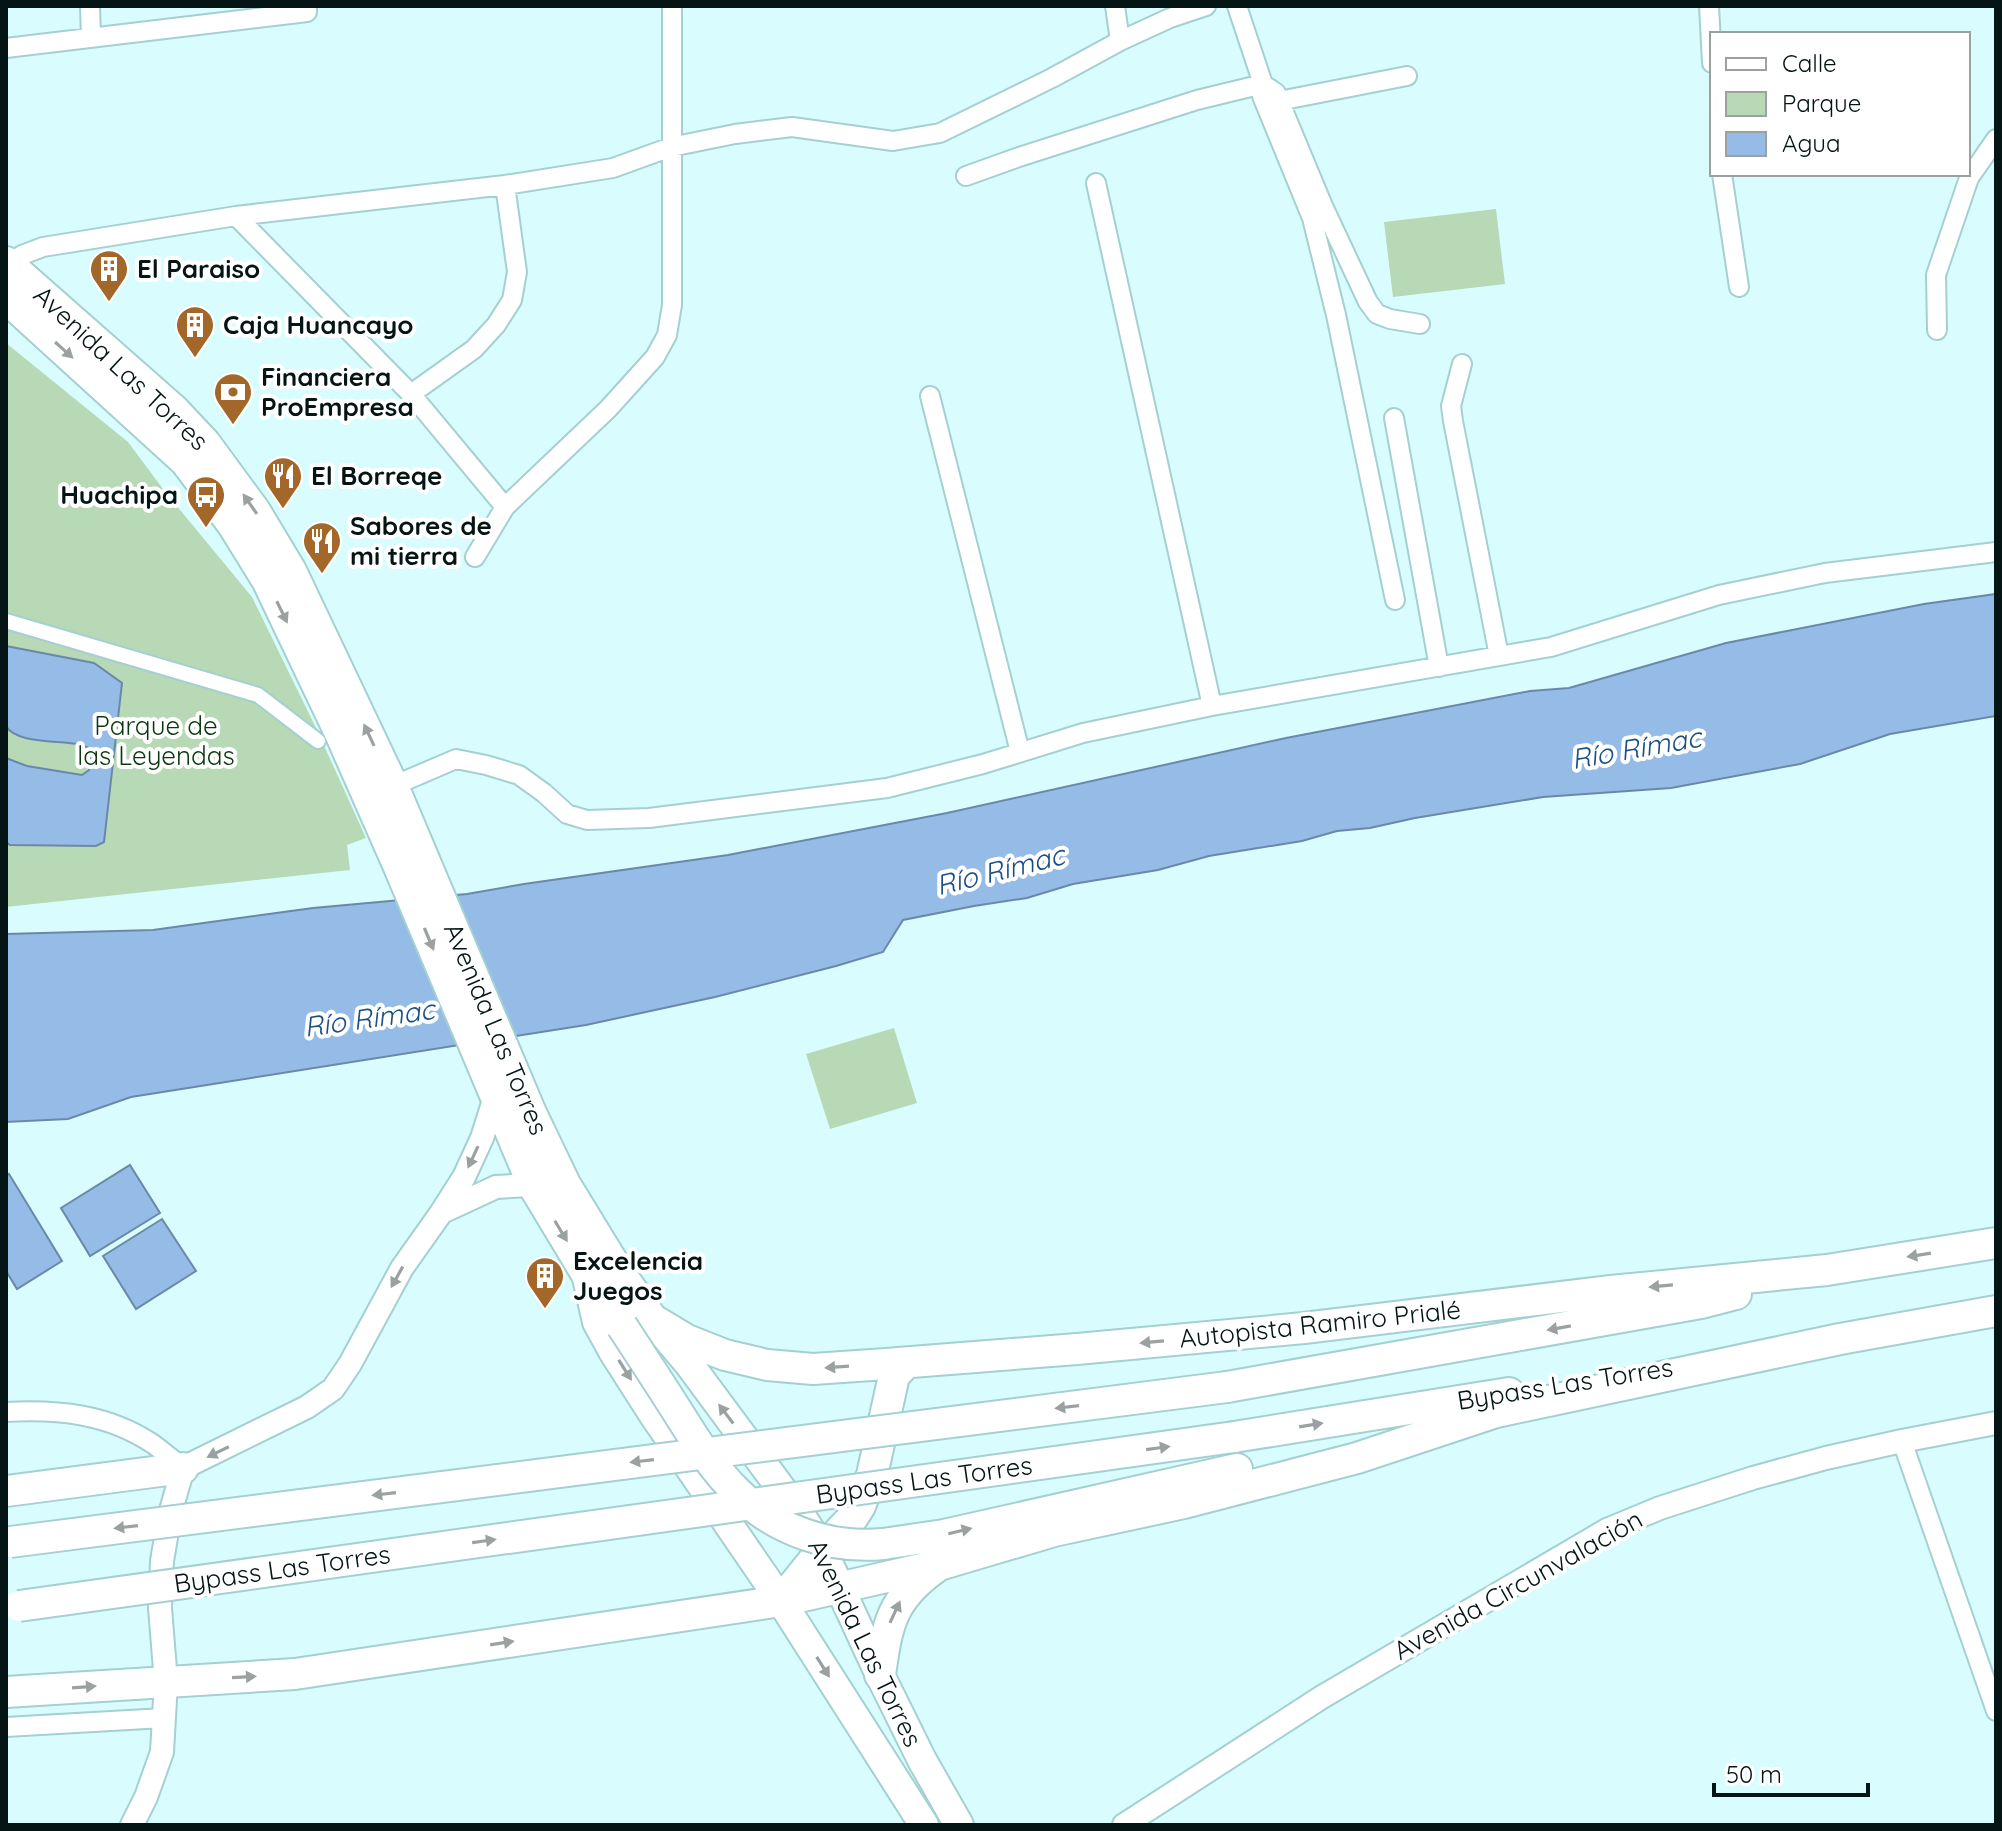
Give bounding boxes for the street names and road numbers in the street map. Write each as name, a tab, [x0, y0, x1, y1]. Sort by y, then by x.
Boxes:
street label: Avenida Las Torres	[27, 278, 216, 457]
street label: Avenida Las Torres	[437, 918, 556, 1140]
street label: Autopista Ramiro Prialé	[1178, 1292, 1462, 1355]
street label: Bypass Las Torres	[1455, 1350, 1675, 1417]
street label: Bypass Las Torres	[814, 1448, 1034, 1511]
street label: Avenida Circunvalación	[1387, 1502, 1648, 1667]
street label: Avenida Las Torres	[801, 1533, 930, 1752]
street label: Bypass Las Torres	[172, 1537, 392, 1600]

